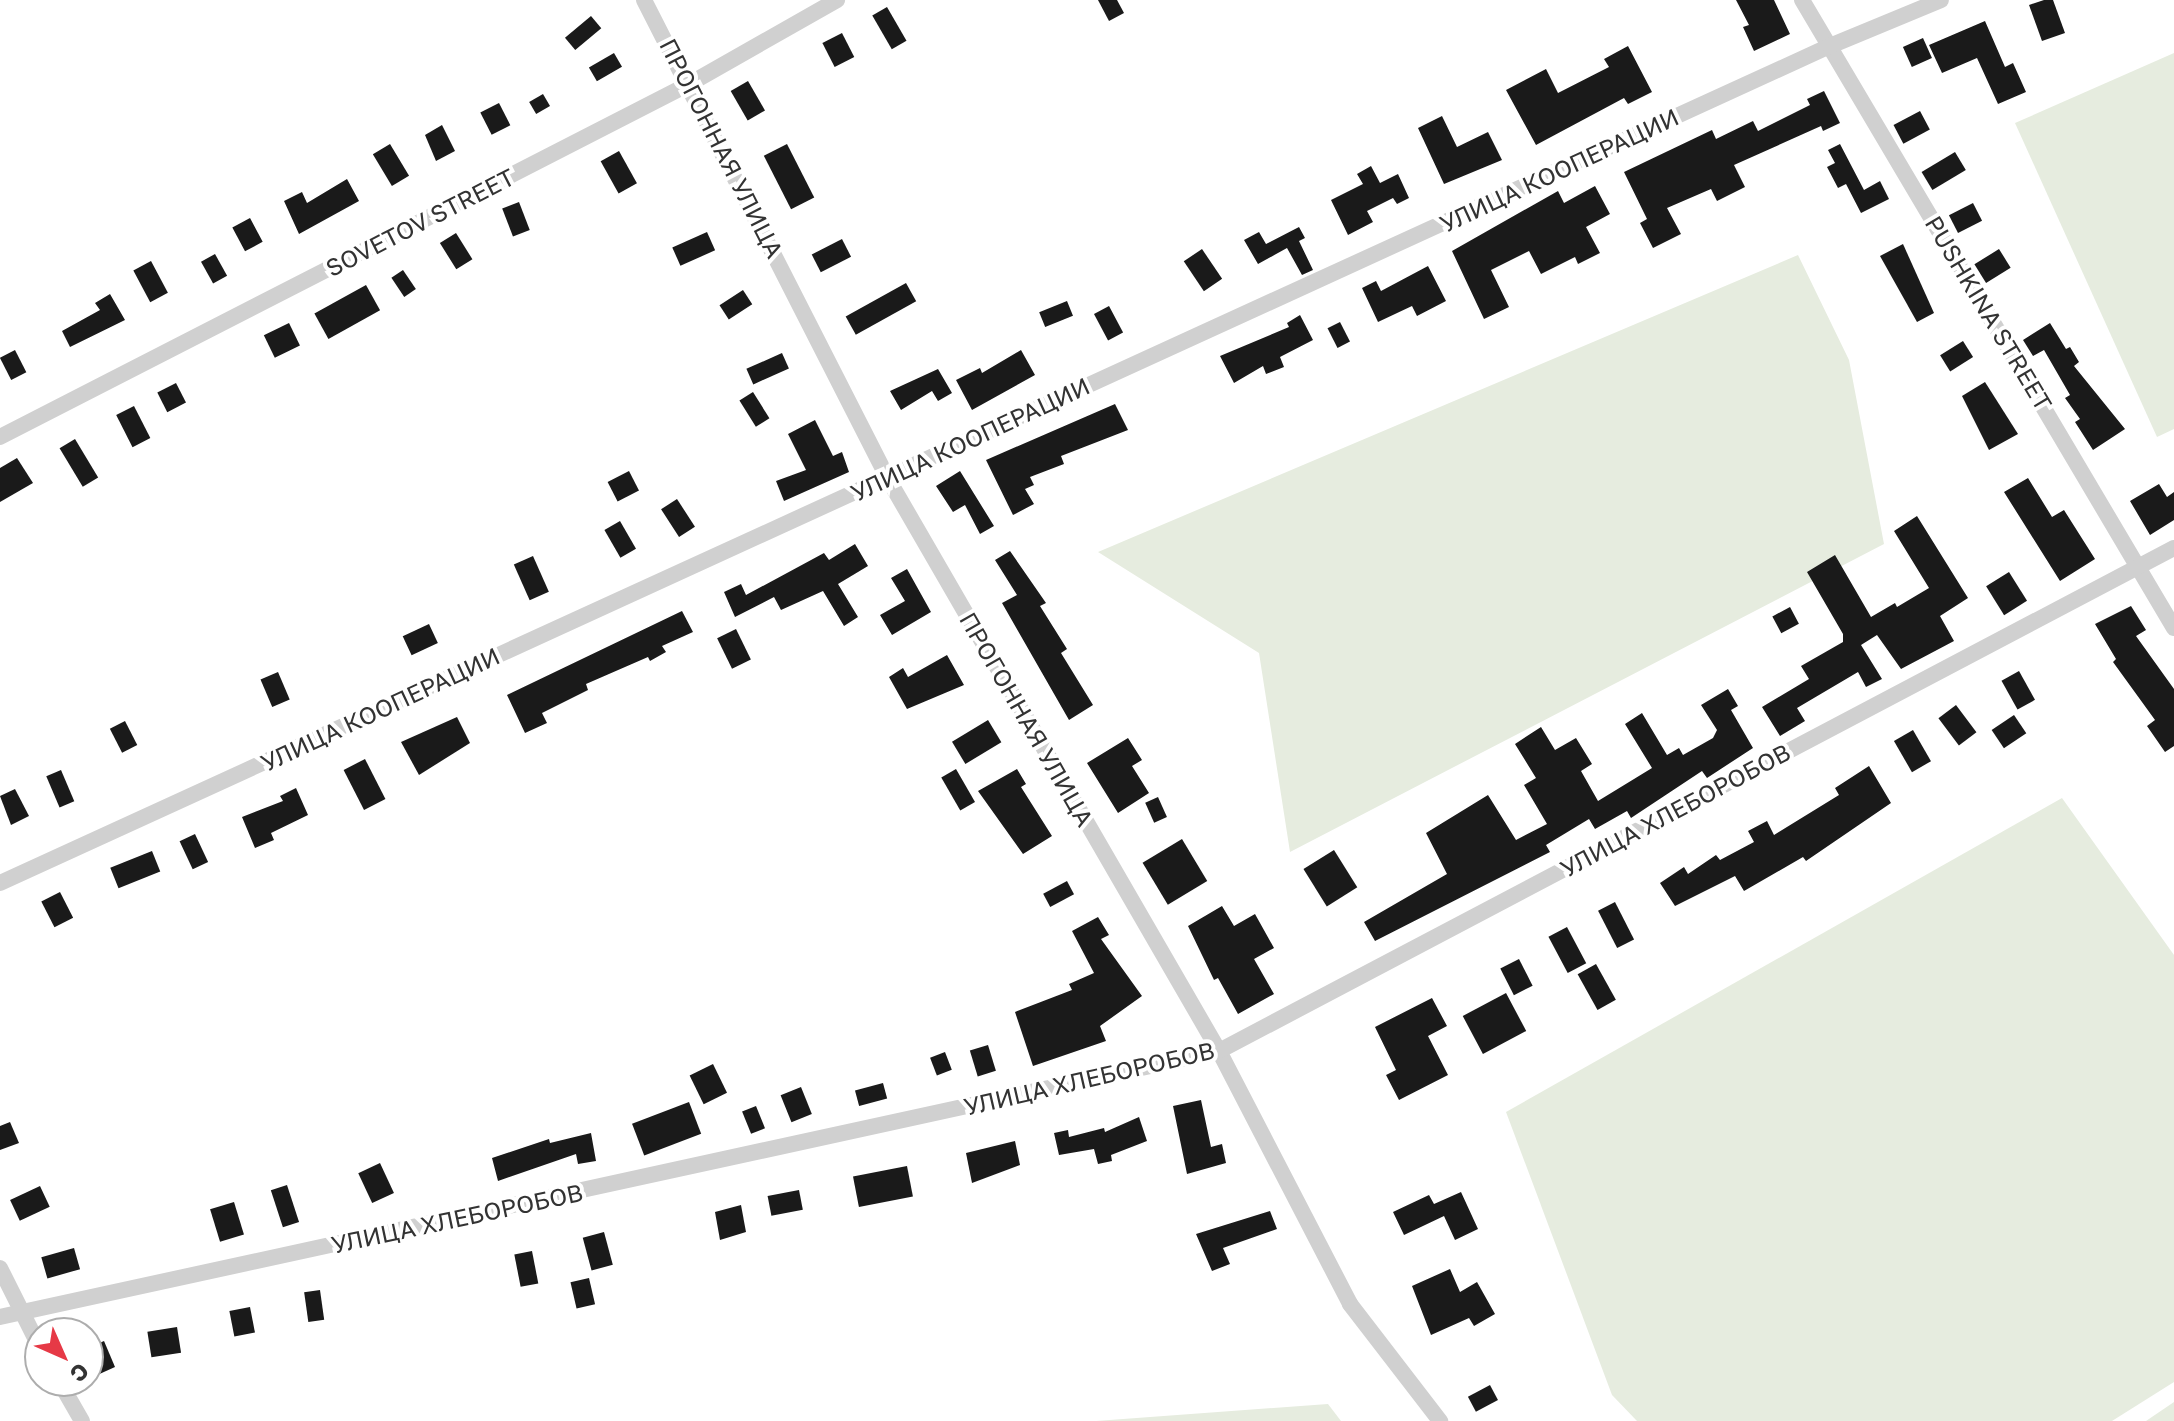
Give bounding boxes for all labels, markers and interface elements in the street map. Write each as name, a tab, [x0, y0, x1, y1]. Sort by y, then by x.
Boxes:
street label: ПРОГОННАЯ УЛИЦА	[654, 33, 790, 263]
street label: УЛИЦА КООПЕРАЦИИ	[1435, 102, 1683, 238]
street label: SOVETOV STREET	[321, 162, 519, 282]
street label: PUSHKINA STREET	[1919, 210, 2059, 416]
street label: УЛИЦА КООПЕРАЦИИ	[846, 371, 1094, 507]
street label: ПРОГОННАЯ УЛИЦА	[954, 607, 1100, 831]
street label: УЛИЦА КООПЕРАЦИИ	[256, 641, 504, 777]
street label: УЛИЦА ХЛЕБОРОБОВ	[1555, 737, 1795, 883]
street label: УЛИЦА ХЛЕБОРОБОВ	[961, 1035, 1217, 1121]
street label: УЛИЦА ХЛЕБОРОБОВ	[329, 1177, 585, 1259]
north arrow	[24, 1317, 104, 1397]
text: С	[65, 1358, 95, 1388]

